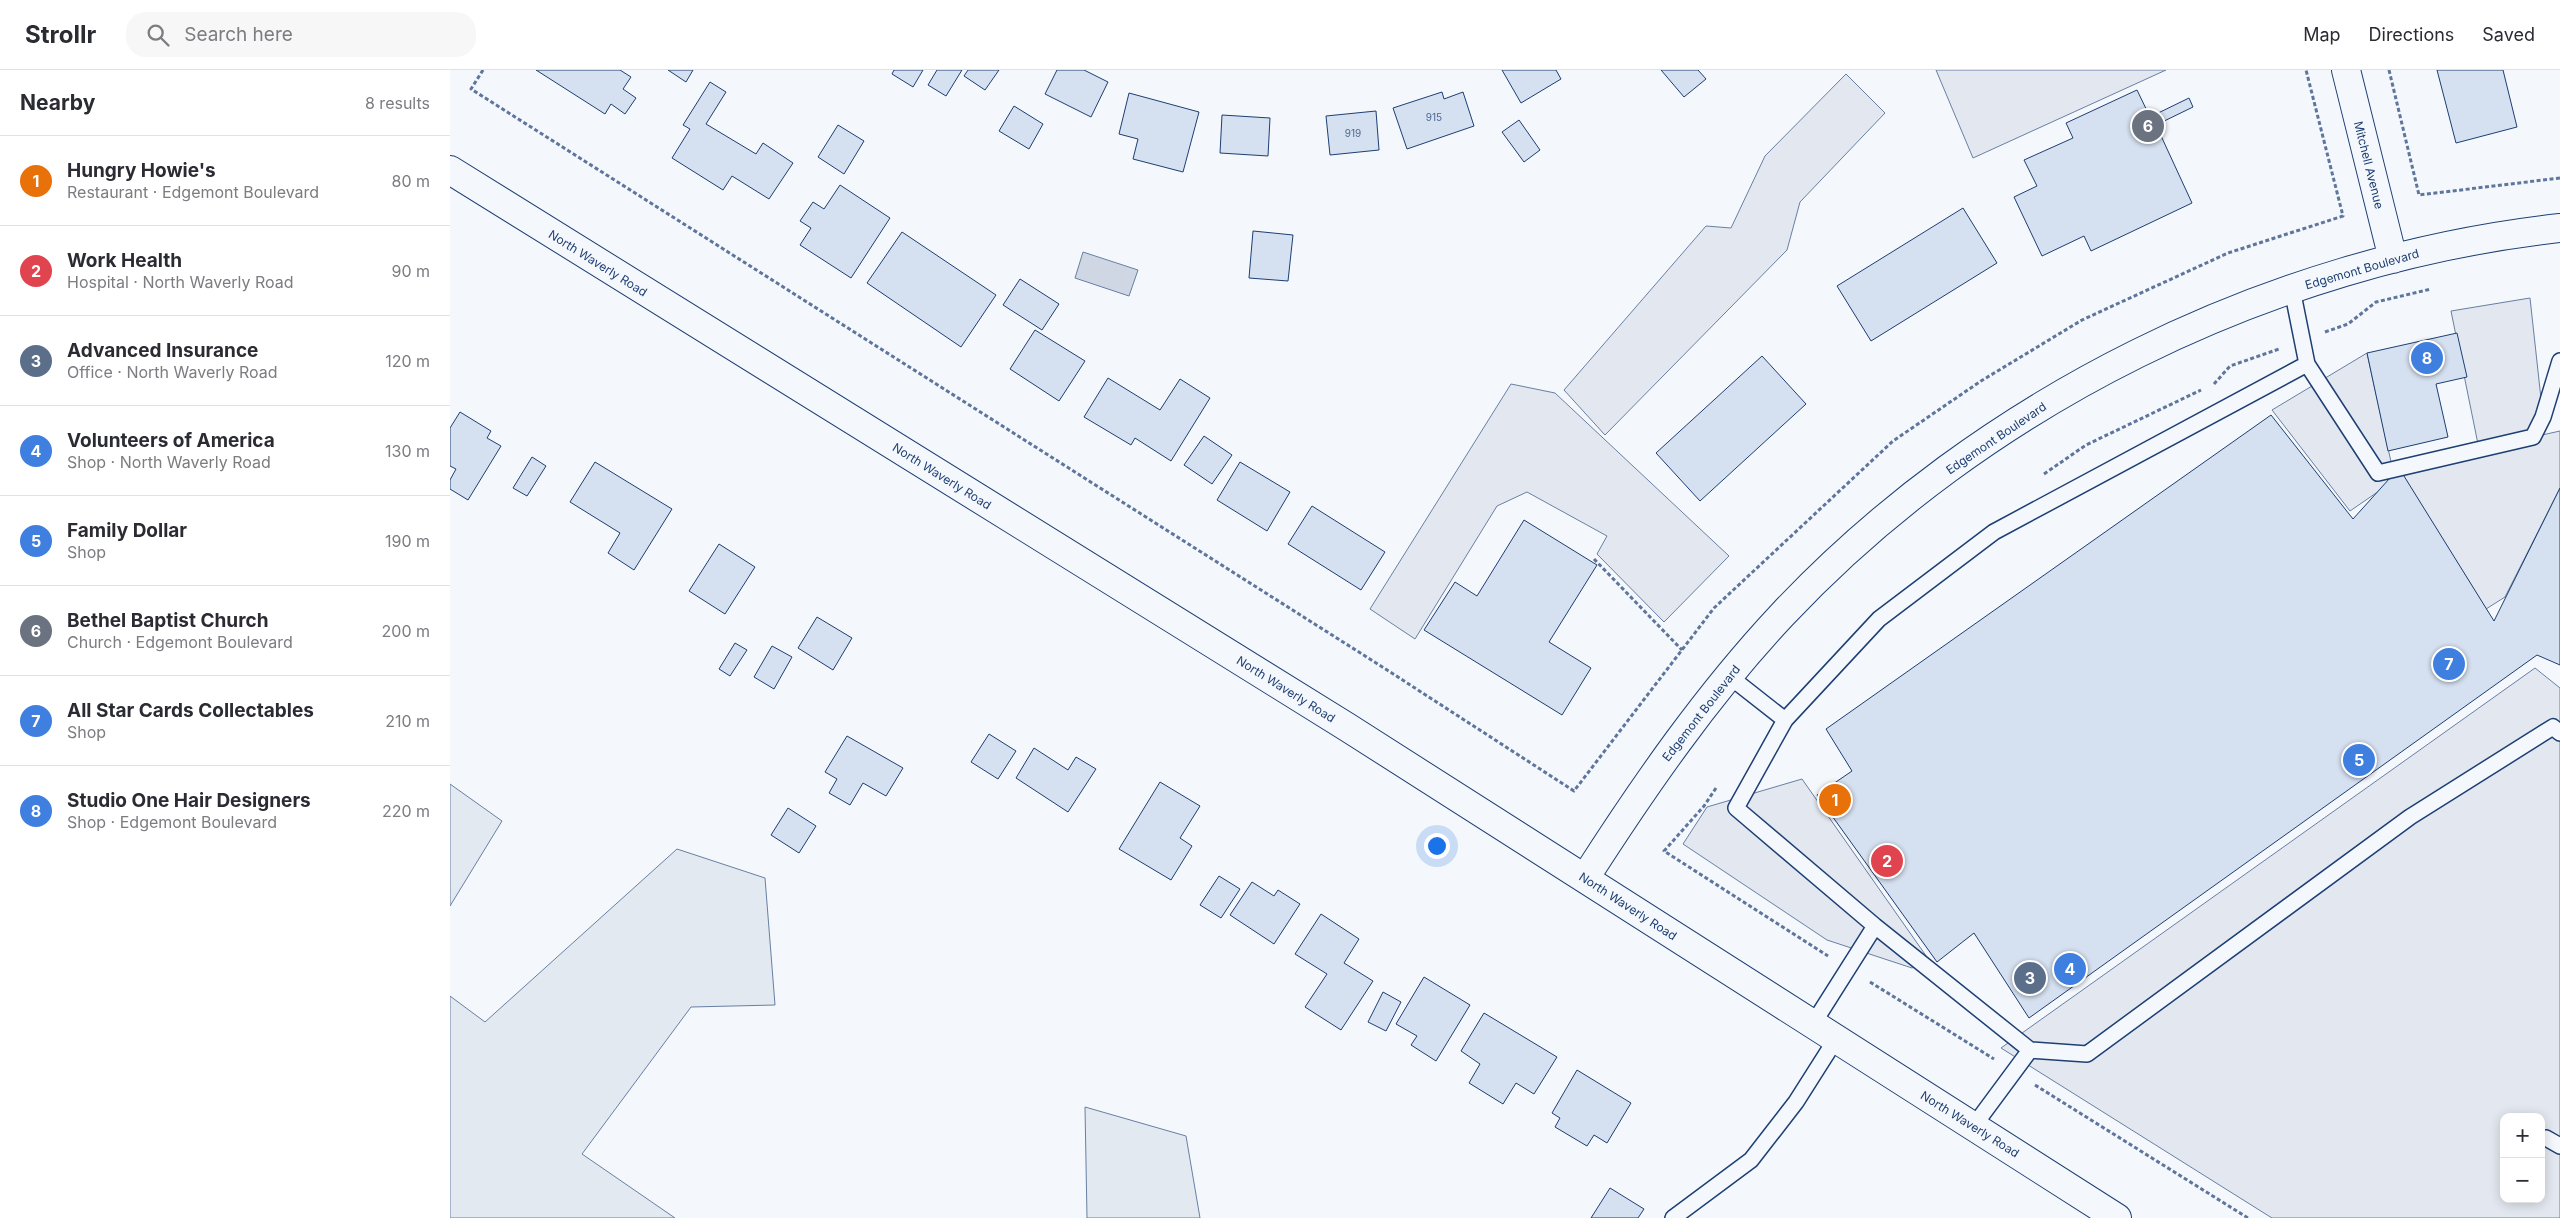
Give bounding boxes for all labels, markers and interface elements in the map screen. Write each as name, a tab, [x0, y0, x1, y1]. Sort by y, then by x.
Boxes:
search box	[126, 12, 476, 57]
text: Strollr	[25, 20, 96, 49]
icon: search	[144, 21, 172, 49]
text: Search here	[184, 23, 293, 46]
text: Map	[2303, 24, 2341, 45]
text: Directions	[2369, 24, 2454, 45]
text: Saved	[2482, 24, 2535, 45]
text: Nearby	[20, 90, 95, 115]
text: 8 results	[365, 93, 430, 113]
pin: 6	[2132, 107, 2164, 145]
house number: 915	[1426, 111, 1442, 123]
street label: Mitchell Avenue	[2351, 120, 2387, 210]
house number: 919	[1345, 127, 1361, 139]
text: Hungry Howie's	[67, 159, 216, 182]
text: 1	[33, 171, 39, 191]
text: 80 m	[391, 171, 430, 191]
text: Restaurant · Edgemont Boulevard	[67, 182, 319, 202]
street label: North Waverly Road	[546, 227, 650, 299]
street label: Edgemont Boulevard	[2303, 246, 2421, 292]
text: Work Health	[67, 249, 182, 272]
text: 2	[31, 261, 41, 281]
text: 90 m	[391, 261, 430, 281]
text: Hospital · North Waverly Road	[67, 272, 294, 292]
text: Advanced Insurance	[67, 339, 258, 362]
pin: 8	[2411, 339, 2443, 377]
text: 3	[31, 351, 41, 371]
text: 120 m	[385, 351, 430, 371]
text: Office · North Waverly Road	[67, 362, 278, 382]
street label: Edgemont Boulevard	[1943, 399, 2049, 477]
text: Volunteers of America	[67, 429, 275, 452]
street label: North Waverly Road	[890, 440, 994, 512]
text: 4	[31, 441, 41, 461]
text: 130 m	[385, 441, 430, 461]
text: Shop · North Waverly Road	[67, 452, 271, 472]
text: Family Dollar	[67, 519, 187, 542]
text: 5	[31, 531, 41, 551]
text: 190 m	[385, 531, 430, 551]
text: Shop	[67, 542, 106, 562]
text: Bethel Baptist Church	[67, 609, 268, 632]
text: 6	[31, 621, 41, 641]
text: 200 m	[382, 621, 430, 641]
text: Church · Edgemont Boulevard	[67, 632, 293, 652]
pin: 7	[2433, 645, 2465, 683]
street label: North Waverly Road	[1234, 653, 1338, 725]
street label: Edgemont Boulevard	[1659, 662, 1743, 764]
text: All Star Cards Collectables	[67, 699, 314, 722]
text: 7	[31, 711, 41, 731]
text: 210 m	[385, 711, 430, 731]
text: Shop	[67, 722, 106, 742]
pin: 5	[2343, 741, 2375, 779]
pin: 1	[1819, 781, 1851, 819]
text: Studio One Hair Designers	[67, 789, 311, 812]
text: 8	[31, 801, 41, 821]
text: 220 m	[382, 801, 430, 821]
text: Shop · Edgemont Boulevard	[67, 812, 277, 832]
your location	[1424, 833, 1450, 859]
pin: 2	[1871, 842, 1903, 880]
street label: North Waverly Road	[1576, 869, 1680, 943]
pin: 4	[2054, 950, 2086, 988]
pin: 3	[2014, 959, 2046, 997]
street label: North Waverly Road	[1918, 1088, 2022, 1160]
map controls	[2500, 1113, 2545, 1203]
button: +	[2500, 1113, 2545, 1158]
button: −	[2500, 1158, 2545, 1203]

